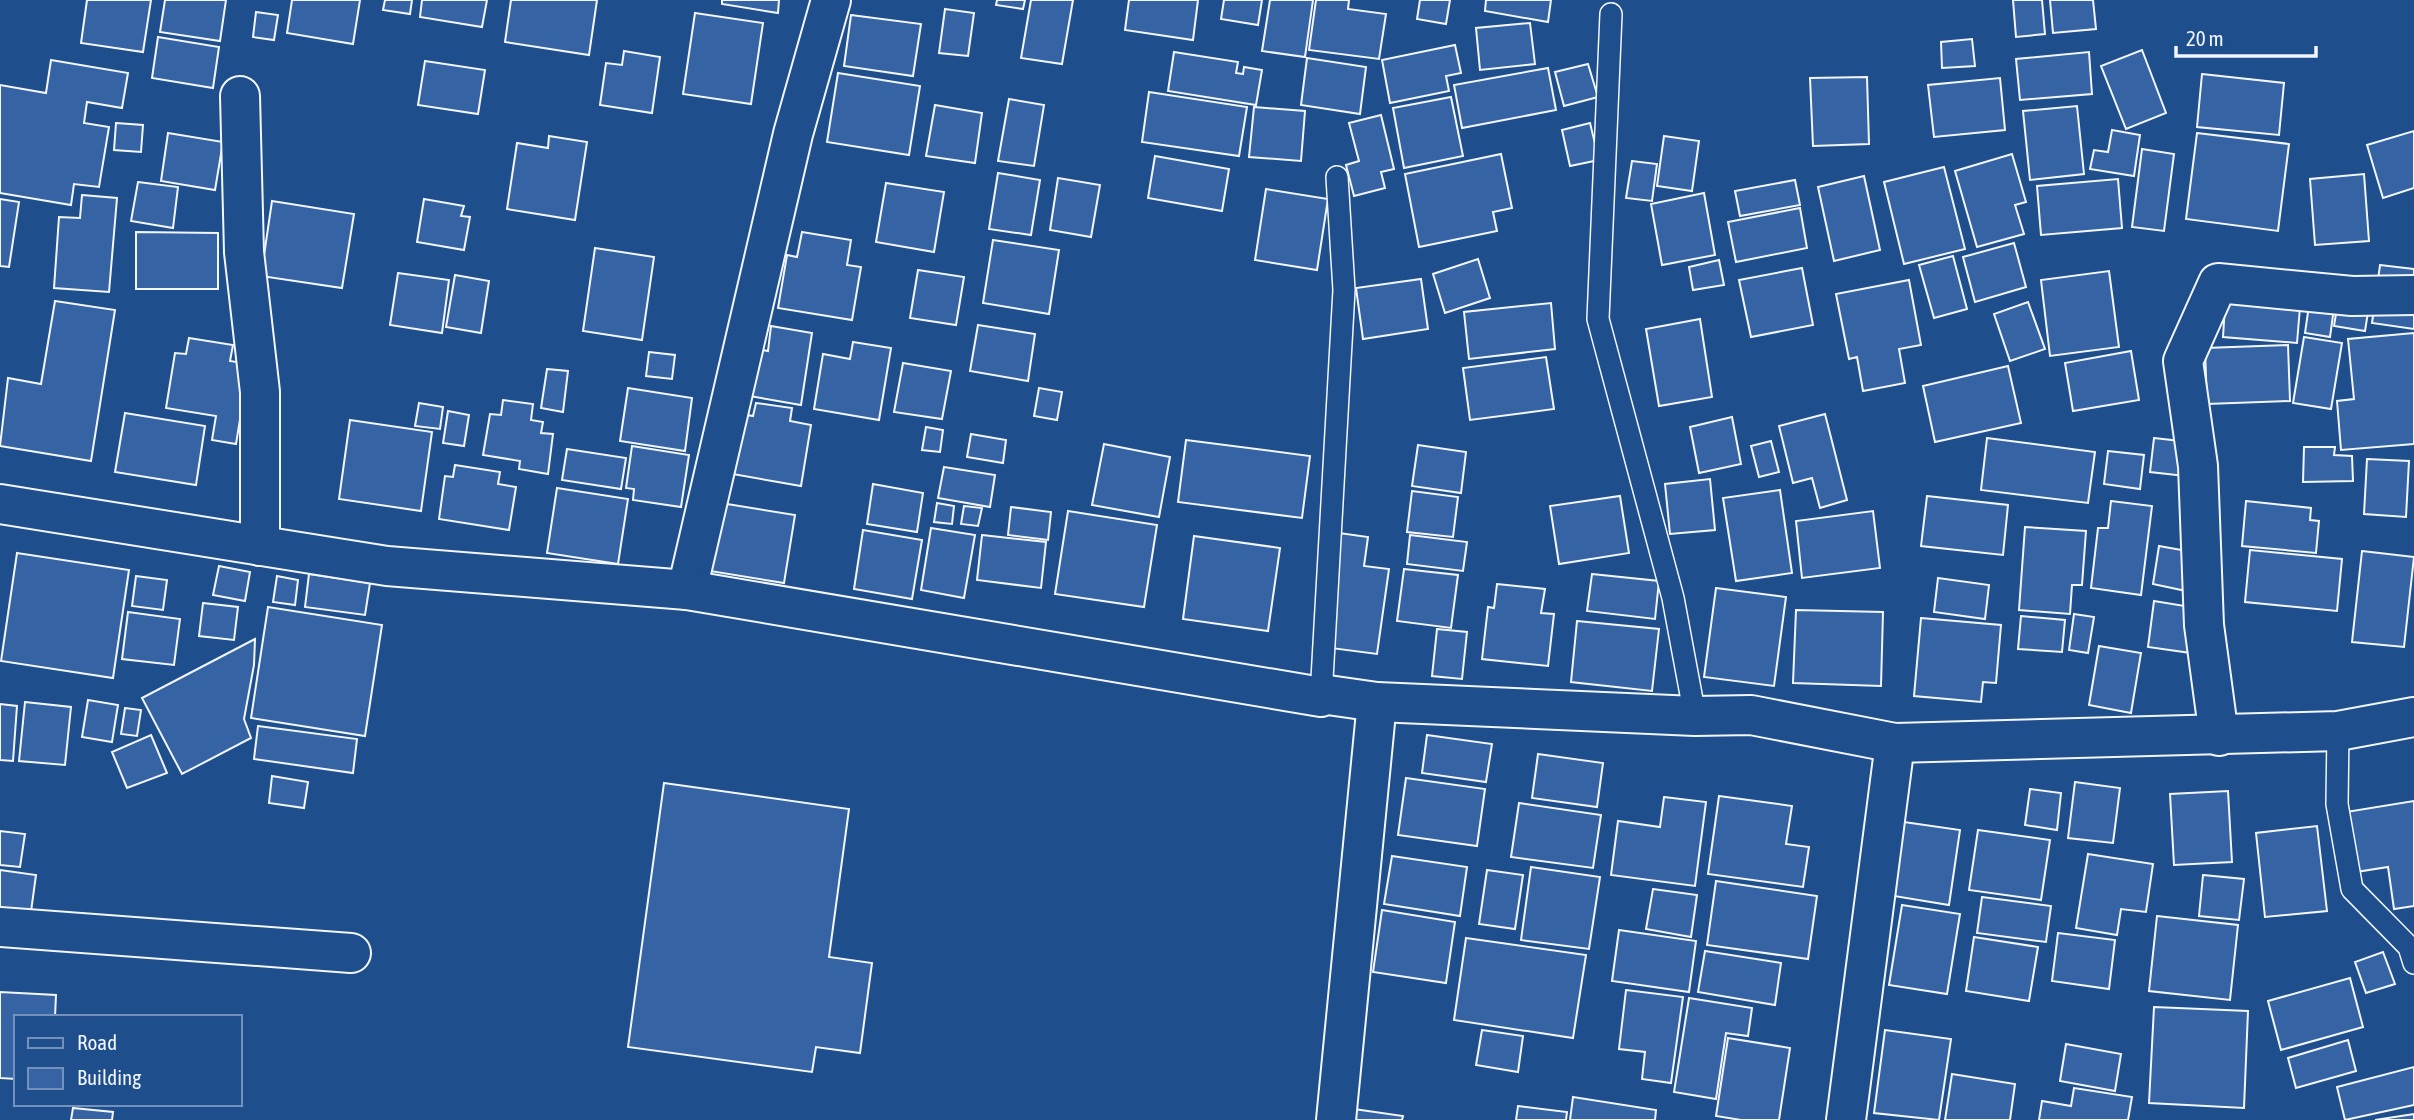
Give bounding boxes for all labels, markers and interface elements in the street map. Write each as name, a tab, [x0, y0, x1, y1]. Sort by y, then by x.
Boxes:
scale bar	[2176, 14, 2316, 58]
text: 20 m	[2186, 26, 2224, 50]
legend	[14, 1015, 242, 1106]
text: Road	[77, 1030, 117, 1054]
text: Building	[77, 1065, 141, 1089]

